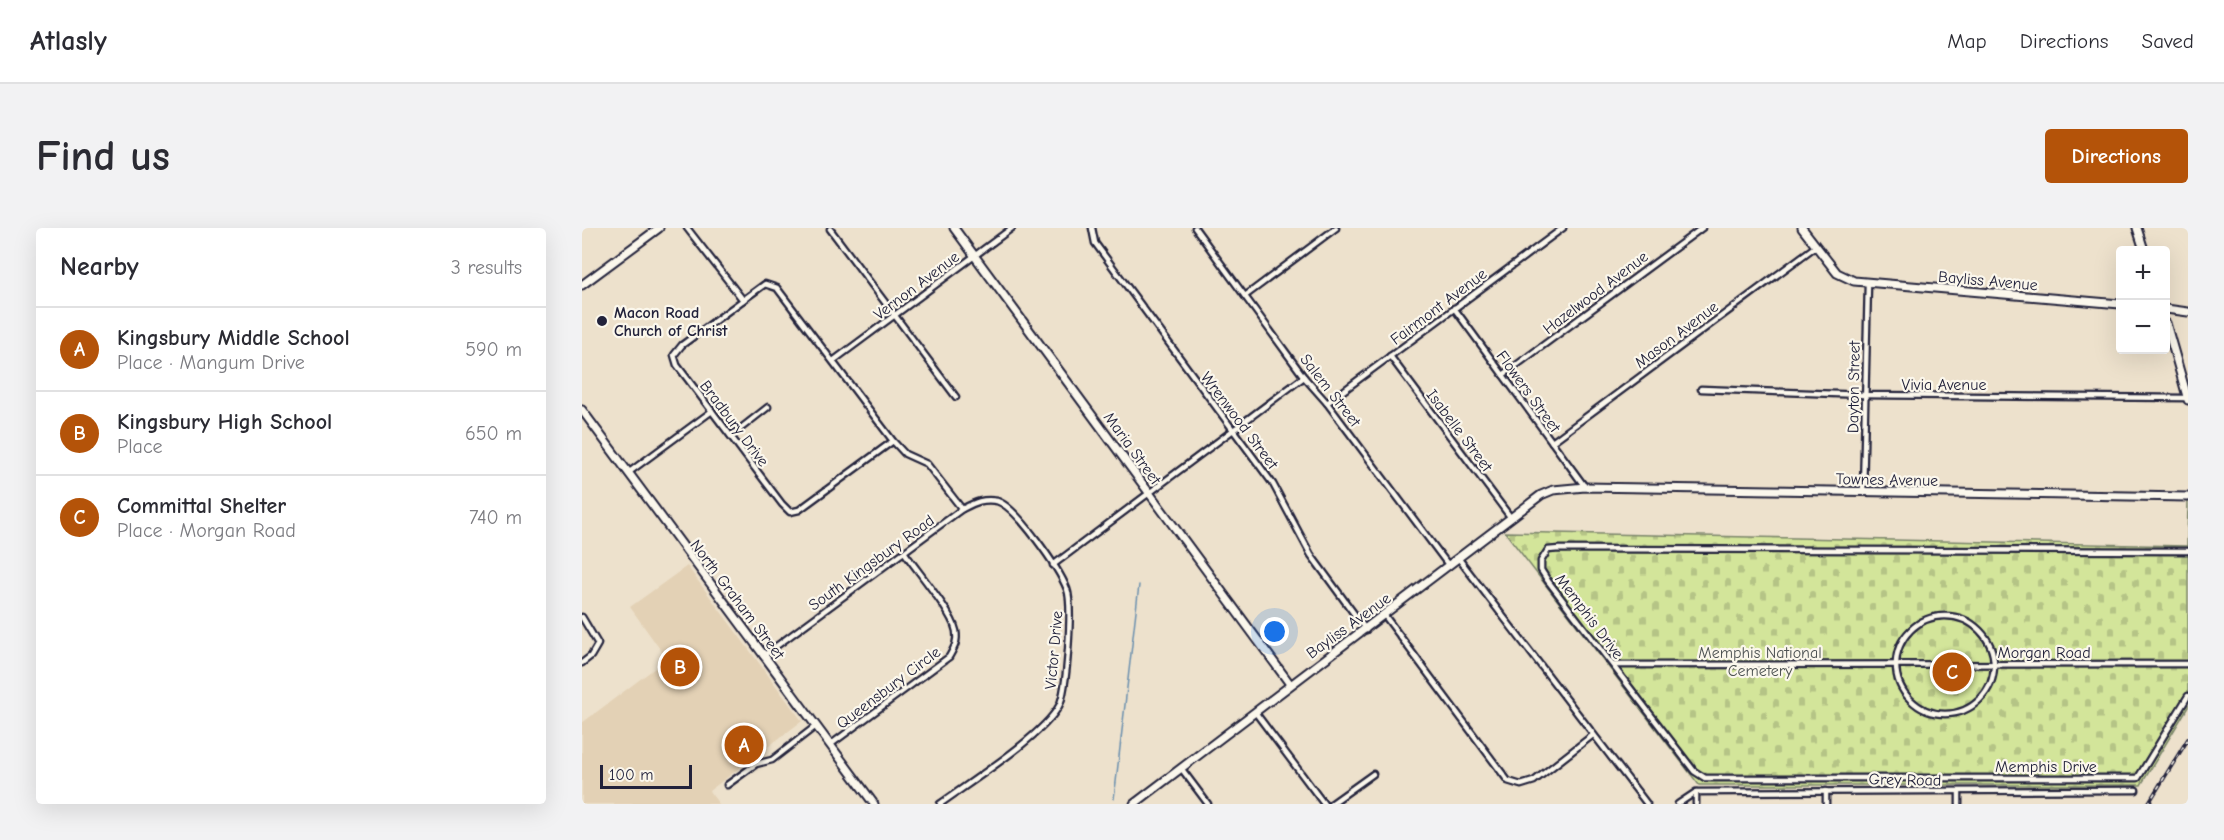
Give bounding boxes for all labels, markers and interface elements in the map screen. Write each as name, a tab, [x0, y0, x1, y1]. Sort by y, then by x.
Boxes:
text: Atlasly	[30, 25, 107, 57]
text: Map	[1947, 29, 1987, 53]
text: Directions	[2020, 29, 2109, 53]
text: Saved	[2142, 29, 2194, 53]
button: Directions	[2045, 129, 2188, 183]
text: Find us	[36, 132, 170, 181]
map controls	[2116, 246, 2170, 354]
button: +	[2116, 246, 2170, 300]
street label: Hazelwood Avenue	[1540, 247, 1652, 338]
street label: Vernon Avenue	[870, 248, 963, 324]
text: Nearby	[60, 252, 139, 282]
text: 3 results	[451, 256, 522, 279]
street label: Fairmont Avenue	[1387, 265, 1490, 349]
street label: Bayliss Avenue	[1937, 268, 2038, 294]
street label: Mason Avenue	[1631, 298, 1722, 372]
button: −	[2116, 300, 2170, 354]
place label: Macon Road Church of Christ	[614, 304, 728, 340]
marker: Macon Road Church of Christ	[595, 314, 609, 328]
text: Kingsbury Middle School	[117, 325, 350, 351]
text: A	[74, 338, 85, 361]
text: 590 m	[465, 338, 522, 361]
street label: Dayton Street	[1844, 340, 1864, 433]
street label: Flowers Street	[1492, 347, 1564, 436]
text: Place · Mangum Drive	[117, 351, 305, 374]
street label: Salem Street	[1296, 351, 1364, 431]
street label: Wrenwood Street	[1197, 369, 1282, 473]
street label: Vivia Avenue	[1902, 376, 1986, 394]
street label: Bradbury Drive	[696, 377, 772, 470]
street label: Isabelle Street	[1422, 386, 1496, 476]
text: Kingsbury High School	[117, 409, 332, 435]
street label: Maria Street	[1100, 409, 1165, 489]
text: B	[73, 422, 86, 445]
text: 650 m	[465, 422, 522, 445]
text: Place	[117, 435, 163, 458]
street label: Townes Avenue	[1836, 470, 1938, 490]
text: Committal Shelter	[117, 493, 286, 519]
text: C	[73, 506, 86, 529]
text: 740 m	[469, 506, 522, 529]
street label: South Kingsbury Road	[805, 511, 938, 614]
text: Place · Morgan Road	[117, 519, 296, 542]
street label: North Graham Street	[686, 536, 788, 663]
street label: Memphis Drive	[1551, 571, 1627, 663]
street label: Bayliss Avenue	[1303, 589, 1394, 662]
street label: Victor Drive	[1042, 610, 1066, 690]
your location	[1260, 617, 1289, 646]
street label: Queensbury Circle	[833, 643, 944, 733]
pin: B	[660, 644, 700, 690]
park label: Memphis National Cemetery	[1698, 644, 1822, 680]
street label: Morgan Road	[1997, 644, 2091, 662]
pin: C	[1932, 650, 1972, 694]
pin: A	[724, 722, 764, 768]
street label: Memphis Drive	[1995, 758, 2097, 776]
scale bar	[600, 762, 692, 790]
text: 100 m	[609, 766, 653, 784]
street label: Grey Road	[1869, 770, 1941, 790]

